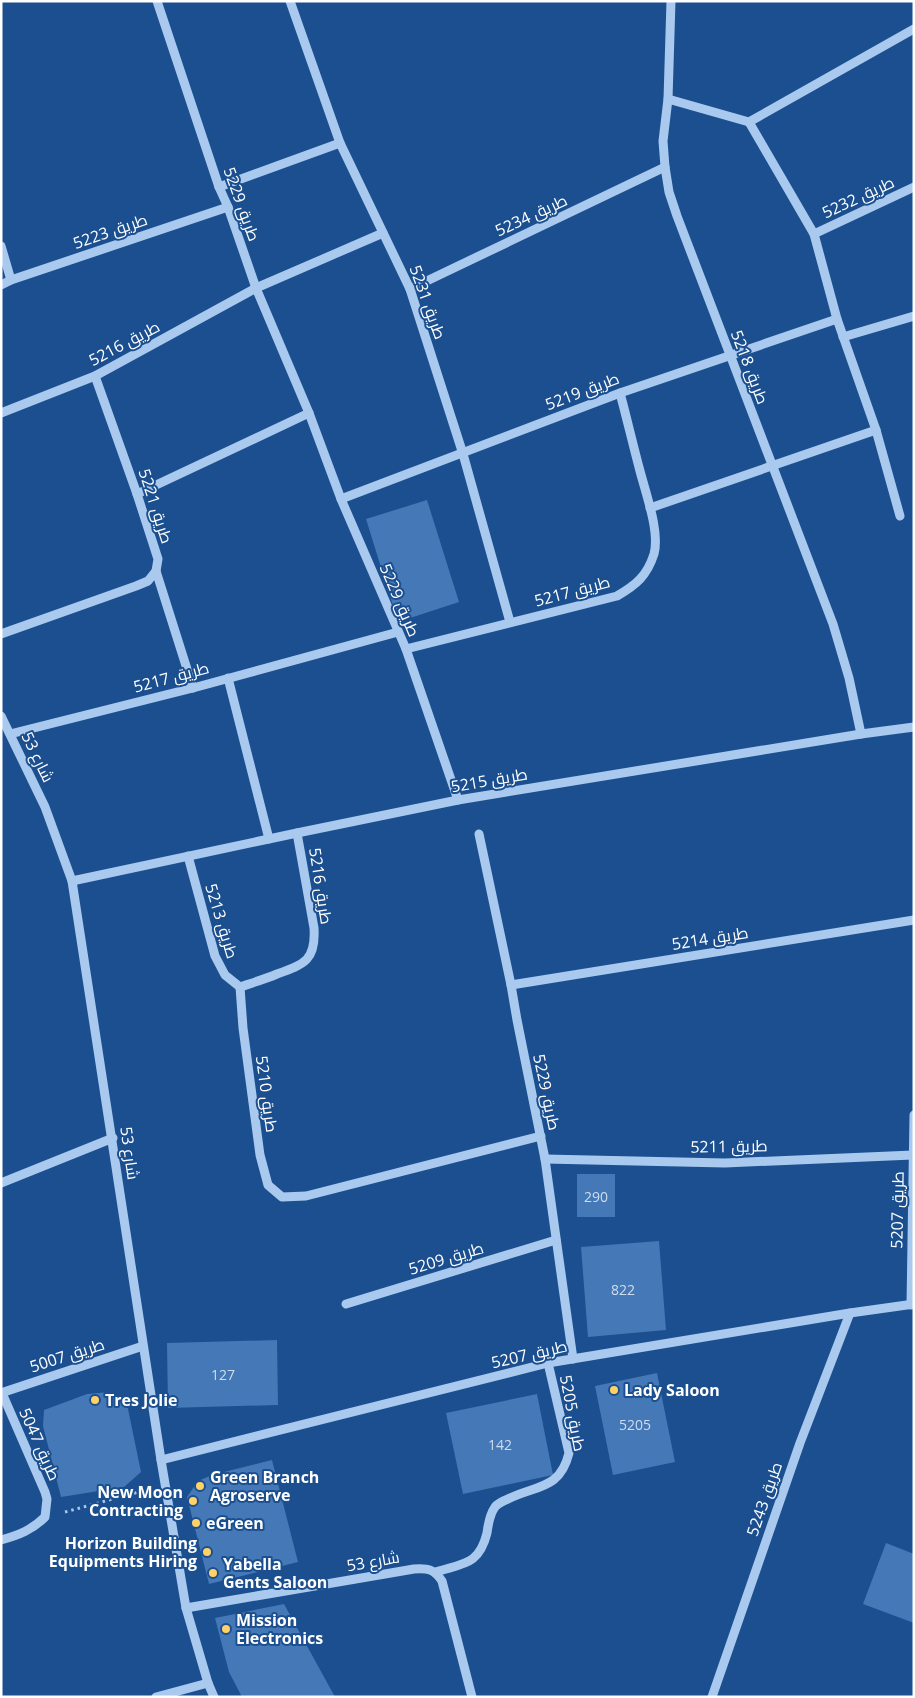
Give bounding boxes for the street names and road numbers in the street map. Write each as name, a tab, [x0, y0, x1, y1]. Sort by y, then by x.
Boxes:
street label: طريق 5229	[218, 164, 266, 244]
street label: طريق 5232	[818, 171, 898, 223]
street label: طريق 5234	[491, 189, 571, 241]
street label: طريق 5223	[70, 208, 150, 254]
street label: طريق 5231	[404, 262, 452, 342]
street label: طريق 5216	[85, 315, 163, 371]
street label: طريق 5218	[726, 327, 774, 407]
street label: طريق 5219	[542, 367, 622, 415]
street label: طريق 5221	[134, 466, 178, 546]
street label: طريق 5229	[375, 560, 425, 640]
street label: طريق 5217	[532, 570, 612, 612]
street label: طريق 5217	[131, 656, 211, 698]
street label: شارع 53	[15, 728, 60, 786]
street label: طريق 5215	[449, 762, 529, 798]
street label: طريق 5216	[304, 846, 338, 926]
street label: طريق 5213	[200, 881, 244, 961]
street label: طريق 5214	[670, 921, 750, 955]
street label: طريق 5229	[528, 1052, 566, 1132]
street label: طريق 5210	[251, 1054, 283, 1134]
street label: شارع 53	[114, 1125, 145, 1181]
street label: طريق 5211	[690, 1134, 768, 1158]
street label: طريق 5207	[885, 1171, 909, 1249]
street label: طريق 5209	[406, 1236, 486, 1280]
street label: طريق 5007	[27, 1333, 107, 1377]
street label: طريق 5207	[489, 1335, 569, 1373]
street label: طريق 5205	[555, 1373, 591, 1453]
street label: طريق 5047	[14, 1404, 66, 1484]
street label: طريق 5243	[741, 1459, 787, 1539]
street label: شارع 53	[345, 1546, 401, 1577]

